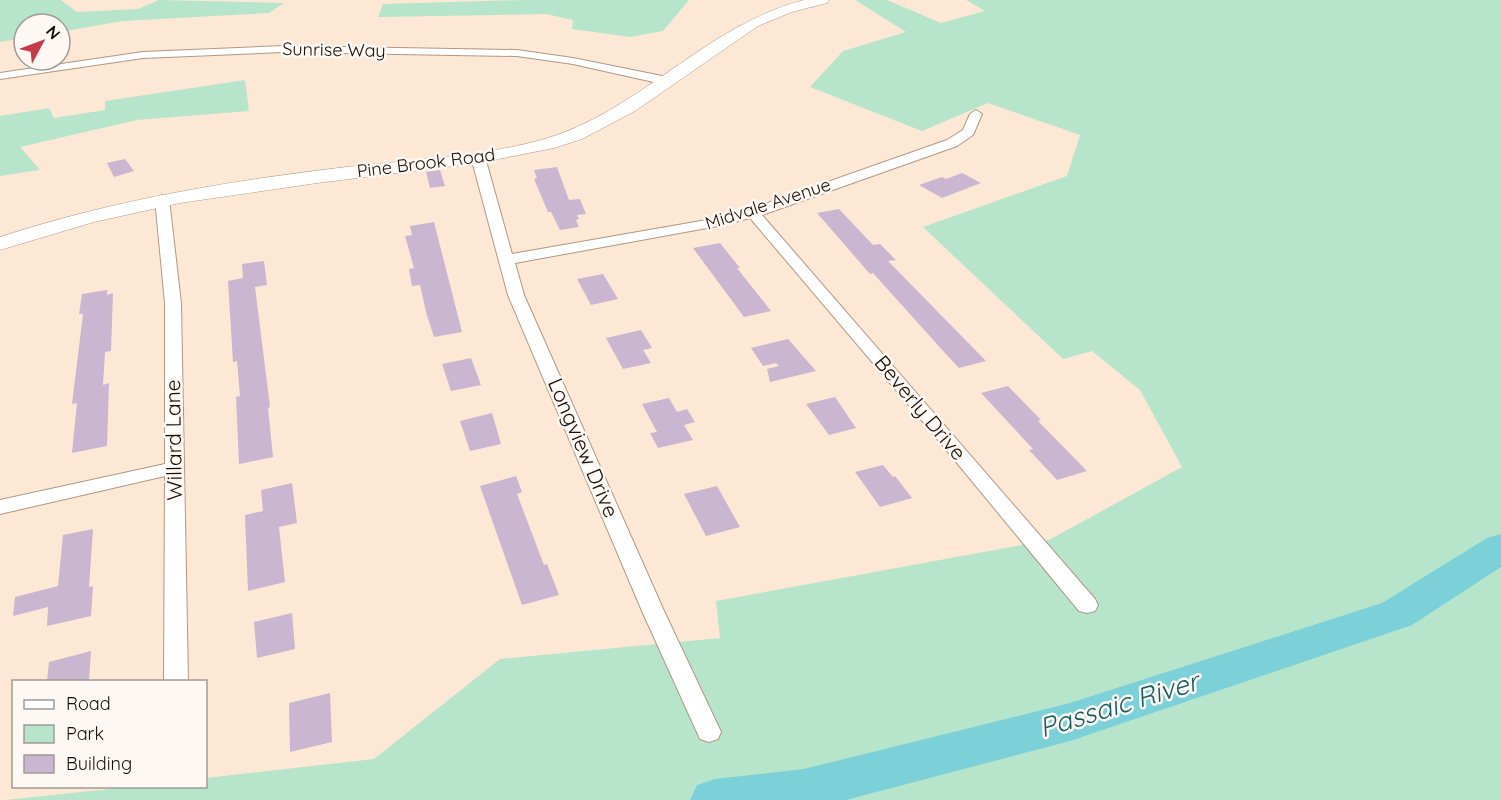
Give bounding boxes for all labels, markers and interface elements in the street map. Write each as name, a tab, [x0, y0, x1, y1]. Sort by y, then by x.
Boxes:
north arrow	[12, 12, 72, 72]
text: N	[42, 21, 65, 43]
street label: Sunrise Way	[282, 37, 386, 62]
street label: Pine Brook Road	[355, 143, 496, 182]
street label: Midvale Avenue	[702, 172, 834, 235]
street label: Beverly Drive	[869, 350, 972, 465]
street label: Longview Drive	[543, 374, 625, 521]
street label: Willard Lane	[159, 379, 187, 501]
water label: Passaic River	[1035, 663, 1206, 744]
legend	[12, 680, 207, 788]
text: Road	[66, 692, 111, 715]
text: Park	[66, 722, 104, 745]
text: Building	[66, 752, 132, 775]

